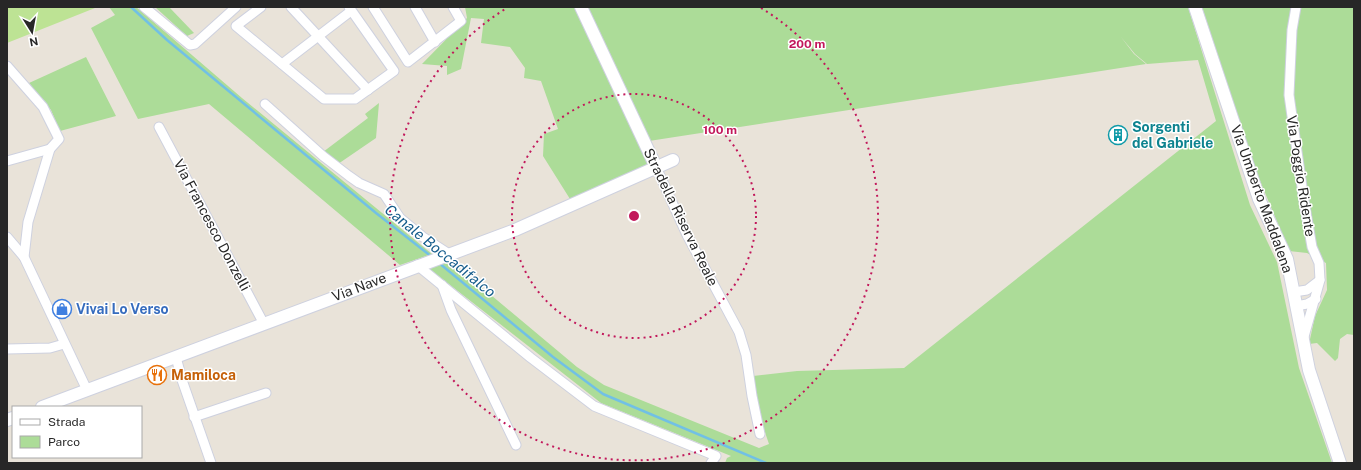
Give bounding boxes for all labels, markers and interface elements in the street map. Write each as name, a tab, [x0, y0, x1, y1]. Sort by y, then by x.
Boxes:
north arrow	[12, 12, 52, 52]
text: N	[29, 35, 39, 49]
text: 200 m	[789, 37, 825, 51]
street label: Via Poggio Ridente	[1283, 114, 1319, 238]
place label: Sorgenti del Gabriele	[1132, 119, 1213, 151]
text: 100 m	[703, 123, 737, 137]
street label: Via Umberto Maddalena	[1228, 123, 1296, 275]
building icon: Sorgenti del Gabriele	[1107, 124, 1129, 146]
street label: Stradella Riserva Reale	[641, 145, 721, 289]
street label: Via Francesco Donzelli	[171, 156, 253, 294]
water label: Canale Boccadifalco	[381, 201, 499, 301]
centre of rings	[627, 209, 641, 223]
street label: Via Nave	[330, 269, 388, 305]
shop icon: Vivai Lo Verso	[51, 298, 73, 320]
place label: Vivai Lo Verso	[76, 301, 169, 317]
restaurant icon: Mamiloca	[146, 364, 168, 386]
place label: Mamiloca	[171, 367, 236, 383]
legend	[12, 406, 142, 458]
text: Strada	[48, 415, 85, 429]
text: Parco	[48, 435, 80, 449]

